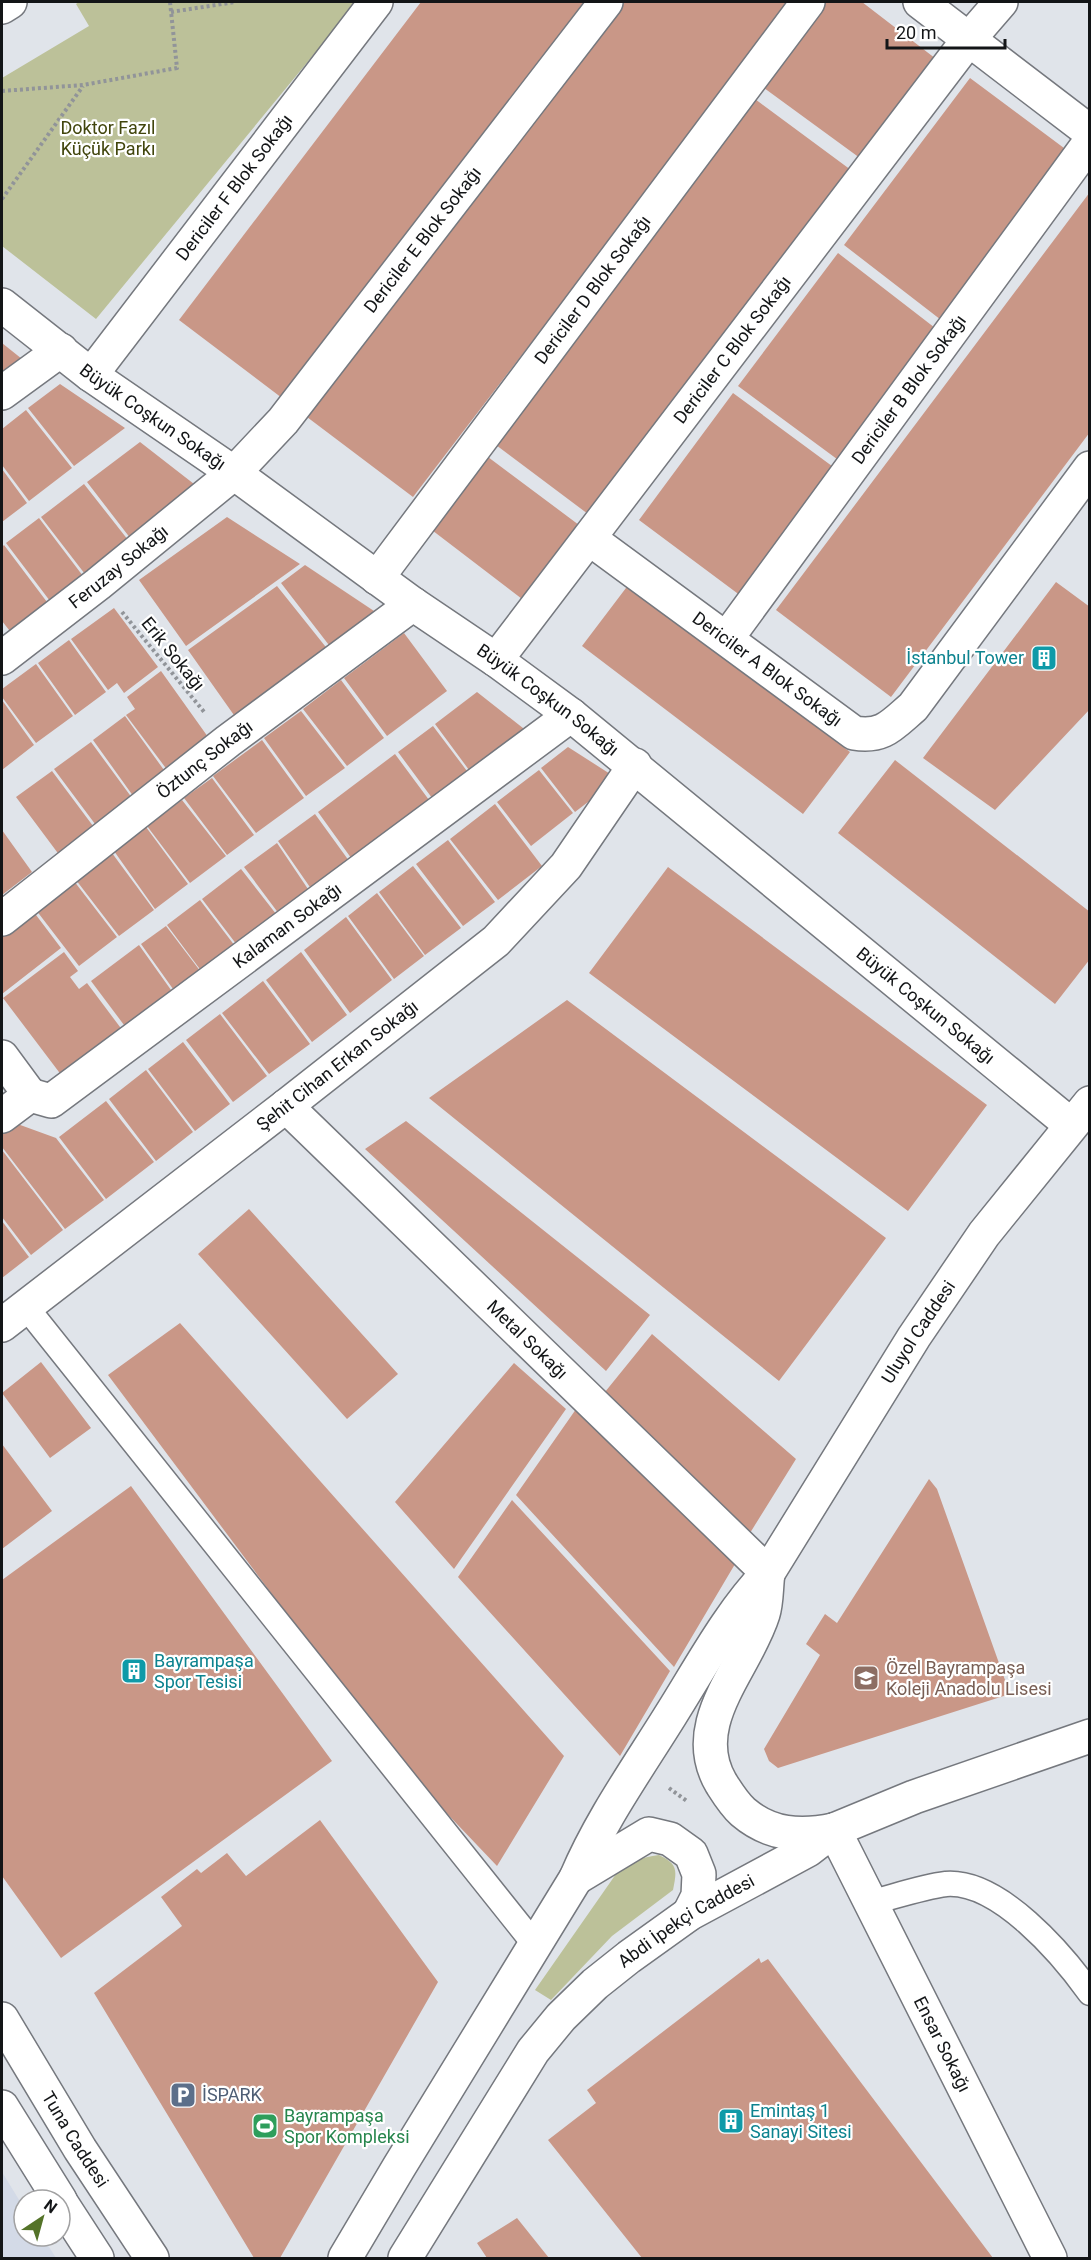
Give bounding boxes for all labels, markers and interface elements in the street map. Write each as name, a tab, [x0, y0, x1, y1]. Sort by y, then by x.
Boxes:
scale bar	[887, 12, 1006, 50]
text: 20 m	[896, 22, 936, 43]
street label: Dericiler F Blok Sokağı	[171, 110, 296, 264]
park label: Doktor Fazıl Küçük Parkı	[61, 117, 155, 159]
street label: Dericiler E Blok Sokağı	[359, 162, 485, 317]
street label: Dericiler D Blok Sokağı	[530, 211, 655, 368]
street label: Dericiler C Blok Sokağı	[669, 271, 795, 428]
street label: Dericiler B Blok Sokağı	[847, 310, 970, 468]
street label: Büyük Coşkun Sokağı	[76, 359, 230, 474]
street label: Feruzay Sokağı	[64, 520, 172, 613]
street label: Dericiler A Blok Sokağı	[689, 607, 846, 731]
street label: Erik Sokağı	[137, 613, 209, 695]
street label: Büyük Coşkun Sokağı	[473, 639, 623, 760]
building icon: İstanbul Tower	[1029, 643, 1059, 673]
place label: İstanbul Tower	[906, 647, 1024, 668]
street label: Öztunç Sokağı	[153, 715, 256, 803]
street label: Kalaman Sokağı	[229, 878, 345, 972]
street label: Büyük Coşkun Sokağı	[853, 943, 999, 1068]
street label: Şehit Cihan Erkan Sokağı	[252, 995, 422, 1135]
street label: Uluyol Caddesi	[877, 1276, 959, 1387]
street label: Metal Sokağı	[483, 1296, 572, 1383]
place label: Bayrampaşa Spor Tesisi	[154, 1650, 254, 1692]
building icon: Bayrampaşa Spor Tesisi	[119, 1656, 149, 1686]
place label: Özel Bayrampaşa Koleji Anadolu Lisesi	[886, 1657, 1052, 1699]
school or university icon: Özel Bayrampaşa Koleji Anadolu Lisesi	[851, 1663, 881, 1693]
street label: Abdi İpekçi Caddesi	[613, 1870, 758, 1972]
street label: Ensar Sokağı	[910, 1993, 975, 2095]
parking icon: İSPARK	[168, 2080, 198, 2110]
place label: İSPARK	[202, 2084, 263, 2105]
street label: Tuna Caddesi	[38, 2087, 113, 2191]
place label: Emintaş 1 Sanayi Sitesi	[750, 2100, 852, 2142]
place label: Bayrampaşa Spor Kompleksi	[284, 2105, 410, 2147]
building icon: Emintaş 1 Sanayi Sitesi	[716, 2106, 746, 2136]
sports icon: Bayrampaşa Spor Kompleksi	[250, 2111, 280, 2141]
north arrow	[12, 2188, 72, 2248]
text: N	[40, 2195, 61, 2217]

